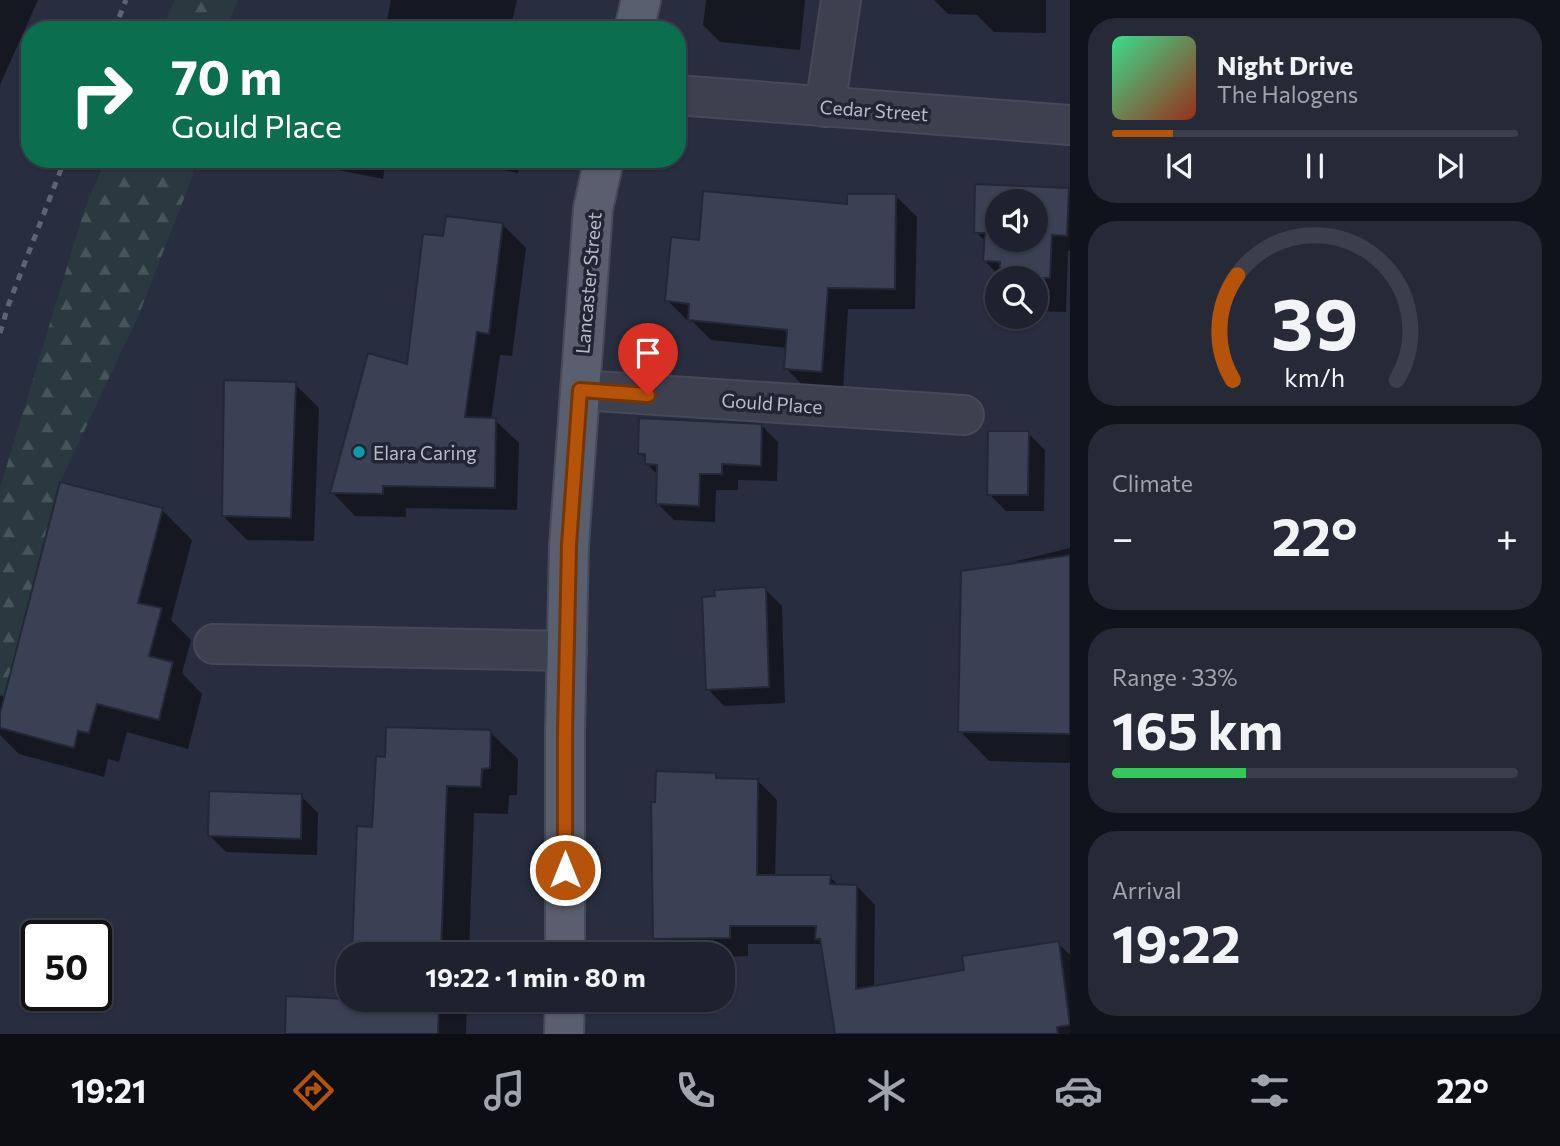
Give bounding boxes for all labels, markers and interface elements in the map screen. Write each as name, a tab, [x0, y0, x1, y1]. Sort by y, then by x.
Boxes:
text: 70 m	[171, 45, 282, 105]
icon: right	[56, 49, 147, 140]
text: Night Drive	[1217, 49, 1353, 80]
text: The Halogens	[1217, 80, 1358, 108]
street label: Cedar Street	[819, 95, 929, 125]
text: Gould Place	[171, 105, 342, 145]
icon: previous	[1161, 147, 1199, 185]
icon: pause	[1296, 147, 1334, 185]
icon: next	[1431, 147, 1469, 185]
map controls	[985, 189, 1048, 329]
button: sound	[985, 189, 1048, 252]
street label: Lancaster Street	[570, 211, 606, 355]
button: search	[985, 266, 1048, 329]
text: 39	[1271, 276, 1359, 365]
pin	[618, 323, 678, 395]
icon: arrive	[629, 334, 667, 372]
text: km/h	[1285, 362, 1345, 392]
street label: Gould Place	[721, 388, 823, 418]
place label: Elara Caring	[373, 441, 477, 464]
marker: Elara Caring	[351, 444, 367, 460]
text: Climate	[1112, 469, 1193, 497]
text: 22°	[1272, 503, 1357, 567]
text: −	[1112, 513, 1134, 560]
text: +	[1496, 513, 1518, 560]
text: Range · 33%	[1112, 663, 1238, 691]
text: 165 km	[1112, 697, 1283, 761]
position arrow	[528, 833, 602, 907]
text: Arrival	[1112, 876, 1182, 904]
text: 19:22	[1112, 910, 1241, 974]
speed limit sign: 50	[21, 920, 112, 1011]
text: 19:22 · 1 min · 80 m	[425, 961, 646, 992]
icon: directions	[289, 1066, 338, 1115]
icon: music	[480, 1066, 529, 1115]
icon: phone	[671, 1066, 720, 1115]
icon: climate	[862, 1066, 911, 1115]
icon: car	[1054, 1066, 1103, 1115]
icon: filters	[1245, 1066, 1294, 1115]
text: 19:21	[71, 1070, 147, 1110]
text: 22°	[1436, 1070, 1489, 1110]

